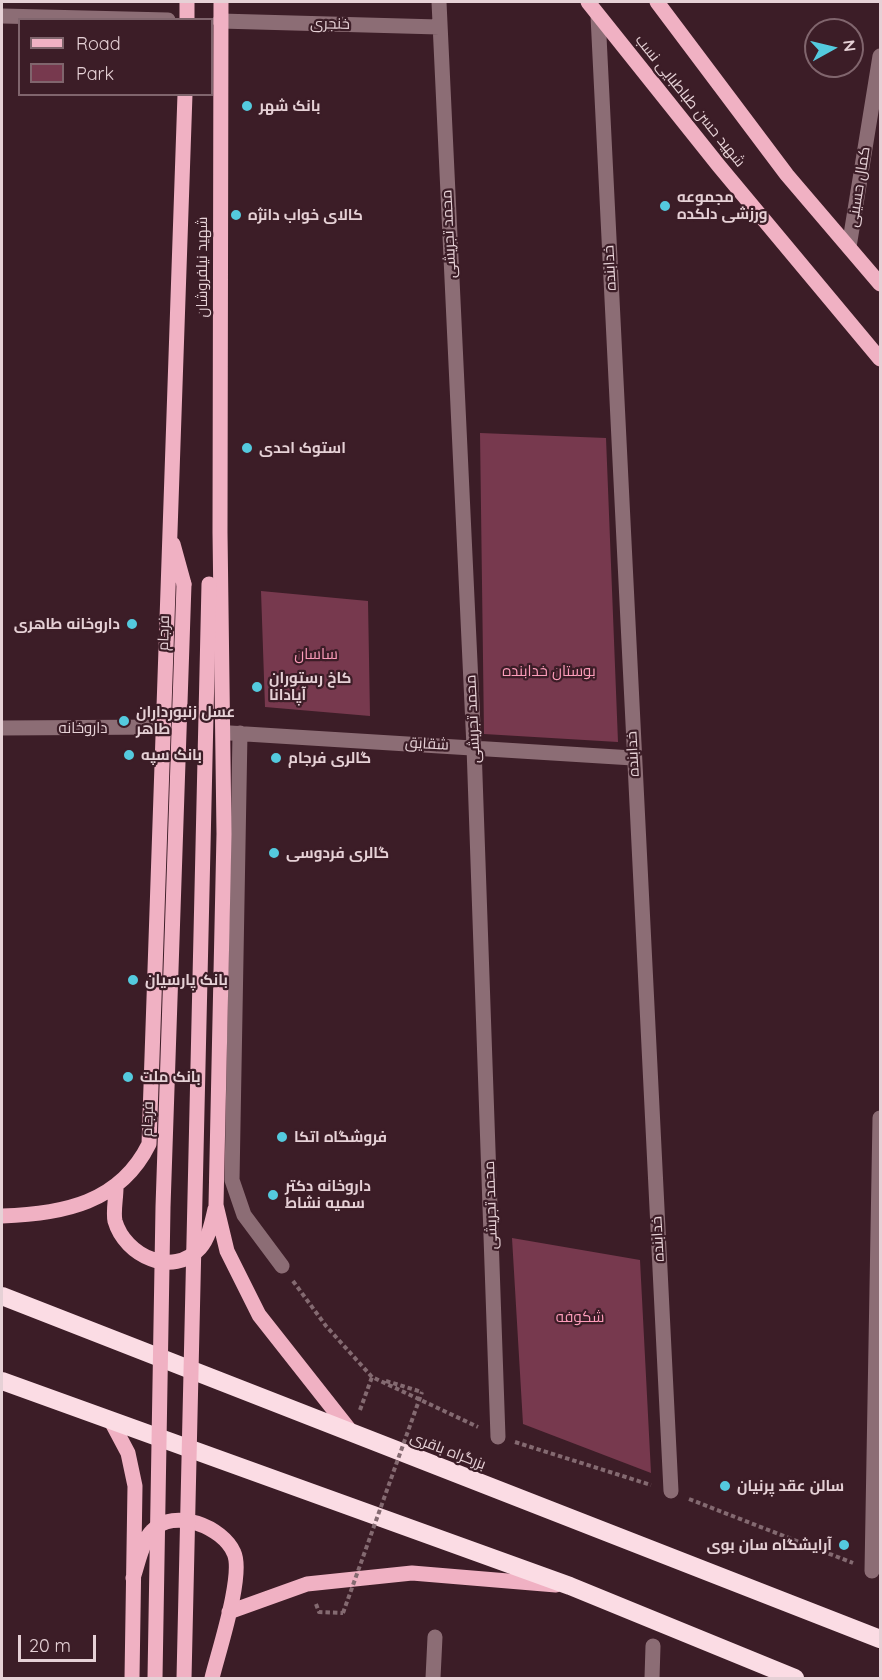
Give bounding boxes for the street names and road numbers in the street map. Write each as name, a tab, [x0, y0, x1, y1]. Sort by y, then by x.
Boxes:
street label: خنجری	[310, 15, 350, 33]
street label: شهید حسن طباطبایی نسب	[631, 31, 749, 171]
street label: کمال حسینی	[844, 145, 874, 229]
street label: محمد تجریشی	[438, 189, 460, 279]
street label: شهید نیلفروشان	[193, 217, 211, 317]
street label: خدابنده	[600, 245, 620, 291]
street label: فرجام	[154, 615, 174, 651]
street label: محمد تجریشی	[462, 674, 484, 764]
street label: داروخانه	[59, 719, 107, 737]
street label: خدابنده	[623, 731, 643, 777]
street label: شقایق	[405, 734, 449, 754]
street label: فرجام	[138, 1101, 158, 1137]
street label: محمد تجریشی	[480, 1160, 502, 1250]
street label: خدابنده	[648, 1216, 668, 1262]
street label: بزرگراه باقری	[408, 1428, 488, 1474]

